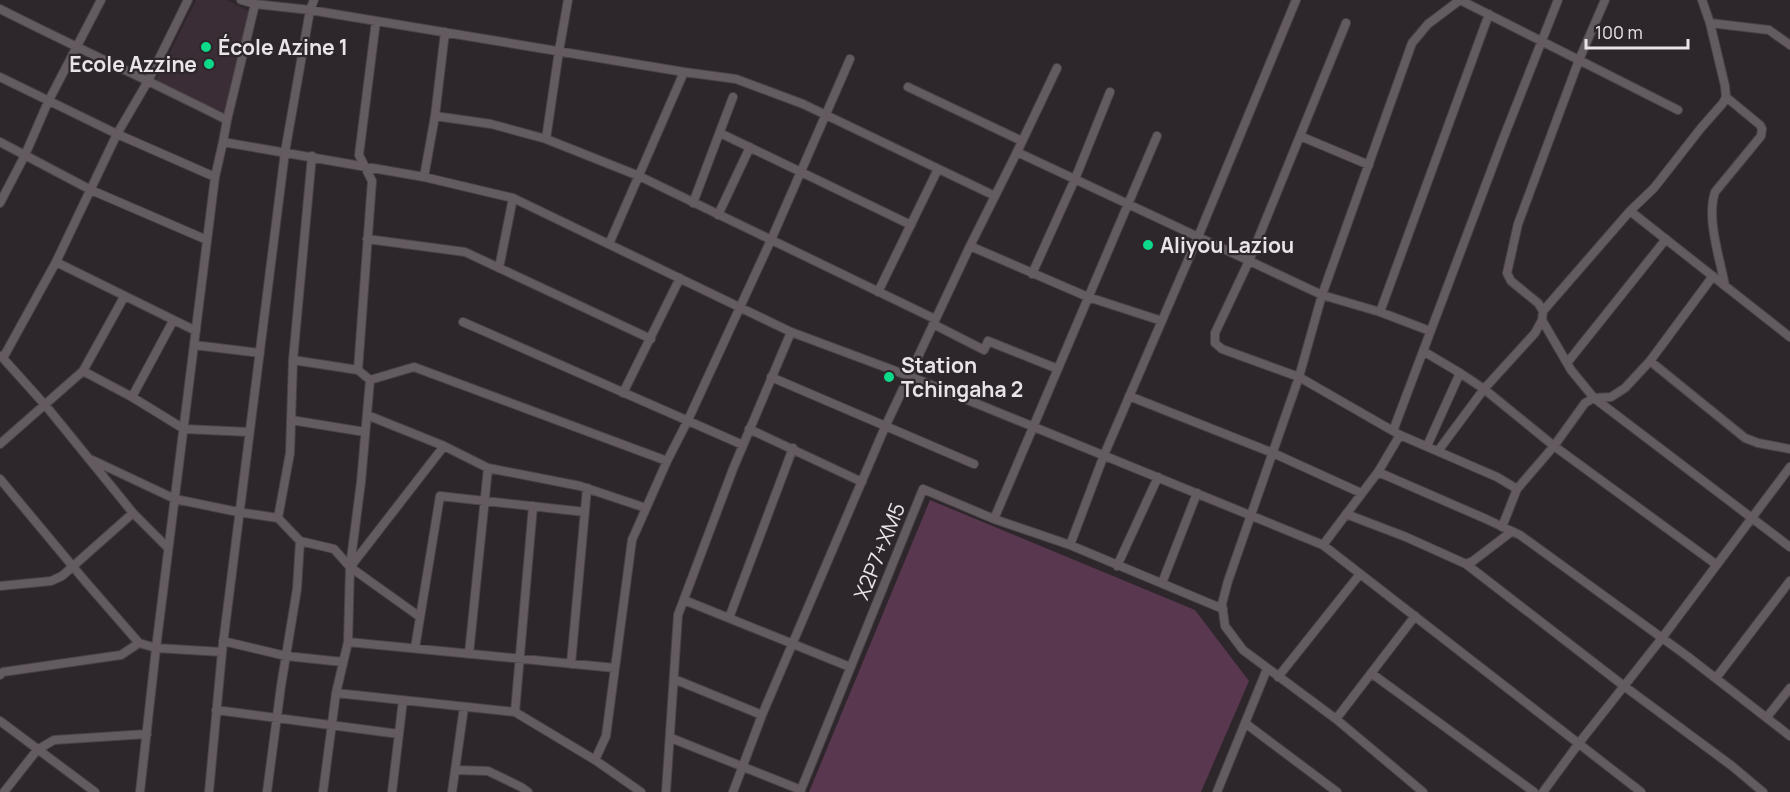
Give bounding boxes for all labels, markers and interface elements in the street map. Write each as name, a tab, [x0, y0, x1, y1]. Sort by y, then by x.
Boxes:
scale bar	[1586, 12, 1688, 50]
text: 100 m	[1595, 20, 1643, 44]
place label: École Azine 1	[218, 33, 348, 61]
marker: École Azine 1	[199, 40, 213, 54]
place label: Ecole Azzine	[69, 50, 197, 78]
marker: Ecole Azzine	[202, 57, 216, 71]
place label: Aliyou Laziou	[1160, 231, 1294, 259]
marker: Aliyou Laziou	[1141, 238, 1155, 252]
place label: Station Tchingaha 2	[901, 351, 1023, 403]
marker: Station Tchingaha 2	[882, 370, 896, 384]
street label: X2P7+XM5	[847, 498, 911, 604]

